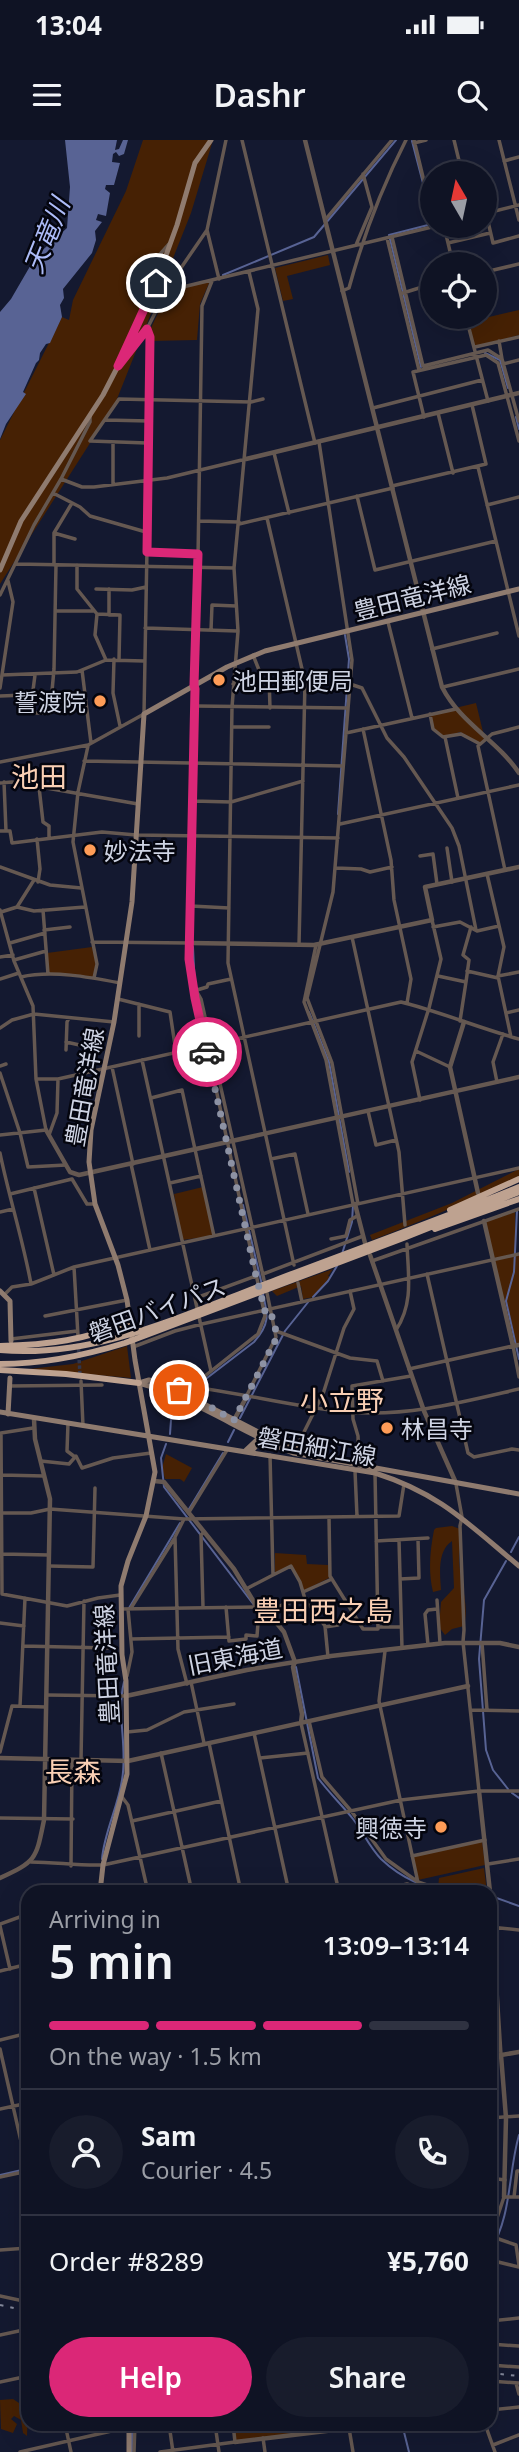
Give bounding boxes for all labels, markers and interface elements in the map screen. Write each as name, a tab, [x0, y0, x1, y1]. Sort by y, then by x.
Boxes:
text: 13:04	[35, 7, 102, 43]
text: Dashr	[213, 73, 306, 116]
icon: menu	[28, 76, 66, 114]
icon: search	[453, 76, 491, 114]
north arrow	[420, 161, 497, 238]
map controls	[420, 161, 497, 329]
water label: 天竜川	[15, 189, 78, 278]
button: locate	[420, 252, 497, 329]
pin	[126, 253, 186, 313]
icon: home	[137, 264, 175, 302]
street label: 豊田竜洋線	[350, 566, 474, 628]
place label: 池田郵便局	[233, 664, 353, 697]
marker: 池田郵便局	[211, 672, 227, 688]
place label: 誓渡院	[14, 685, 86, 718]
marker: 誓渡院	[92, 693, 108, 709]
district label: 池田	[11, 757, 67, 795]
place label: 妙法寺	[104, 834, 176, 867]
marker: 妙法寺	[82, 842, 98, 858]
courier	[172, 1017, 242, 1087]
street label: 豊田竜洋線	[57, 1025, 111, 1149]
icon: car	[188, 1033, 226, 1071]
street label: 磐田バイパス	[84, 1269, 230, 1349]
pin	[149, 1360, 209, 1420]
icon: bag	[160, 1371, 198, 1409]
district label: 小立野	[300, 1381, 384, 1419]
place label: 林昌寺	[401, 1412, 473, 1445]
street label: 磐田細江線	[255, 1419, 379, 1473]
marker: 林昌寺	[379, 1420, 395, 1436]
district label: 豊田西之島	[253, 1591, 393, 1629]
street label: 豊田竜洋線	[86, 1603, 126, 1725]
street label: 旧東海道	[185, 1631, 285, 1681]
district label: 長森	[45, 1752, 101, 1790]
place label: 興徳寺	[355, 1811, 427, 1844]
marker: 興徳寺	[433, 1819, 449, 1835]
text: Arriving in	[49, 1903, 161, 1935]
text: 13:09–13:14	[323, 1927, 469, 1963]
text: 5 min	[49, 1930, 174, 1992]
text: On the way · 1.5 km	[49, 2040, 262, 2072]
button: person	[49, 2115, 123, 2189]
button: phone	[395, 2115, 469, 2189]
text: Sam	[141, 2118, 196, 2154]
text: Courier · 4.5	[141, 2154, 272, 2186]
text: Order #8289	[49, 2243, 204, 2279]
text: ¥5,760	[387, 2243, 469, 2279]
button: Help	[49, 2337, 252, 2417]
button: Share	[266, 2337, 469, 2417]

